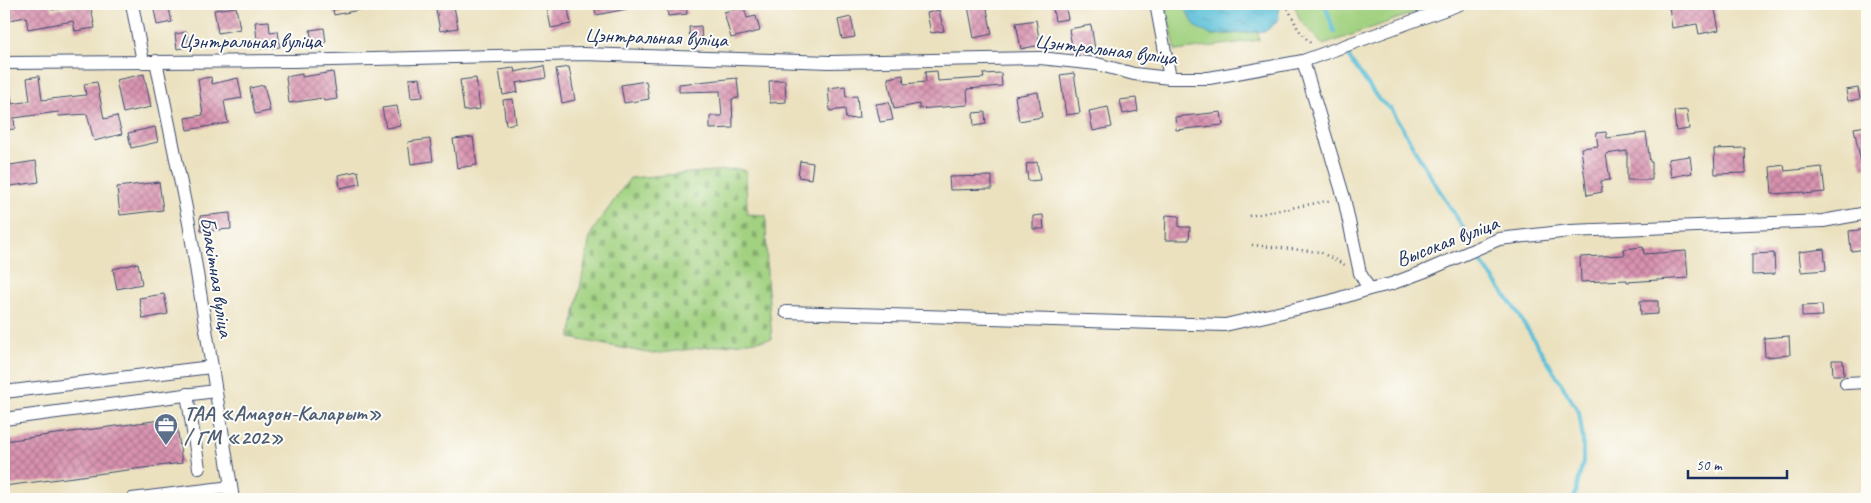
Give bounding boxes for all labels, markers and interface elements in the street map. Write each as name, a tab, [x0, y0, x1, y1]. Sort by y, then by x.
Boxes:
street label: Цэнтральная вуліца	[584, 22, 730, 53]
street label: Цэнтральная вуліца	[1033, 27, 1180, 71]
street label: Цэнтральная вуліца	[178, 28, 323, 54]
street label: Высокая вуліца	[1392, 209, 1504, 272]
street label: Блакітная вуліца	[195, 215, 240, 341]
place label: ТАА «Амазон-Каларыт» / ГМ «202»	[184, 400, 381, 450]
office icon: ТАА «Амазон-Каларыт» / ГМ «202»	[153, 412, 179, 446]
scale bar	[1688, 448, 1787, 480]
text: 50 m	[1696, 456, 1723, 475]

